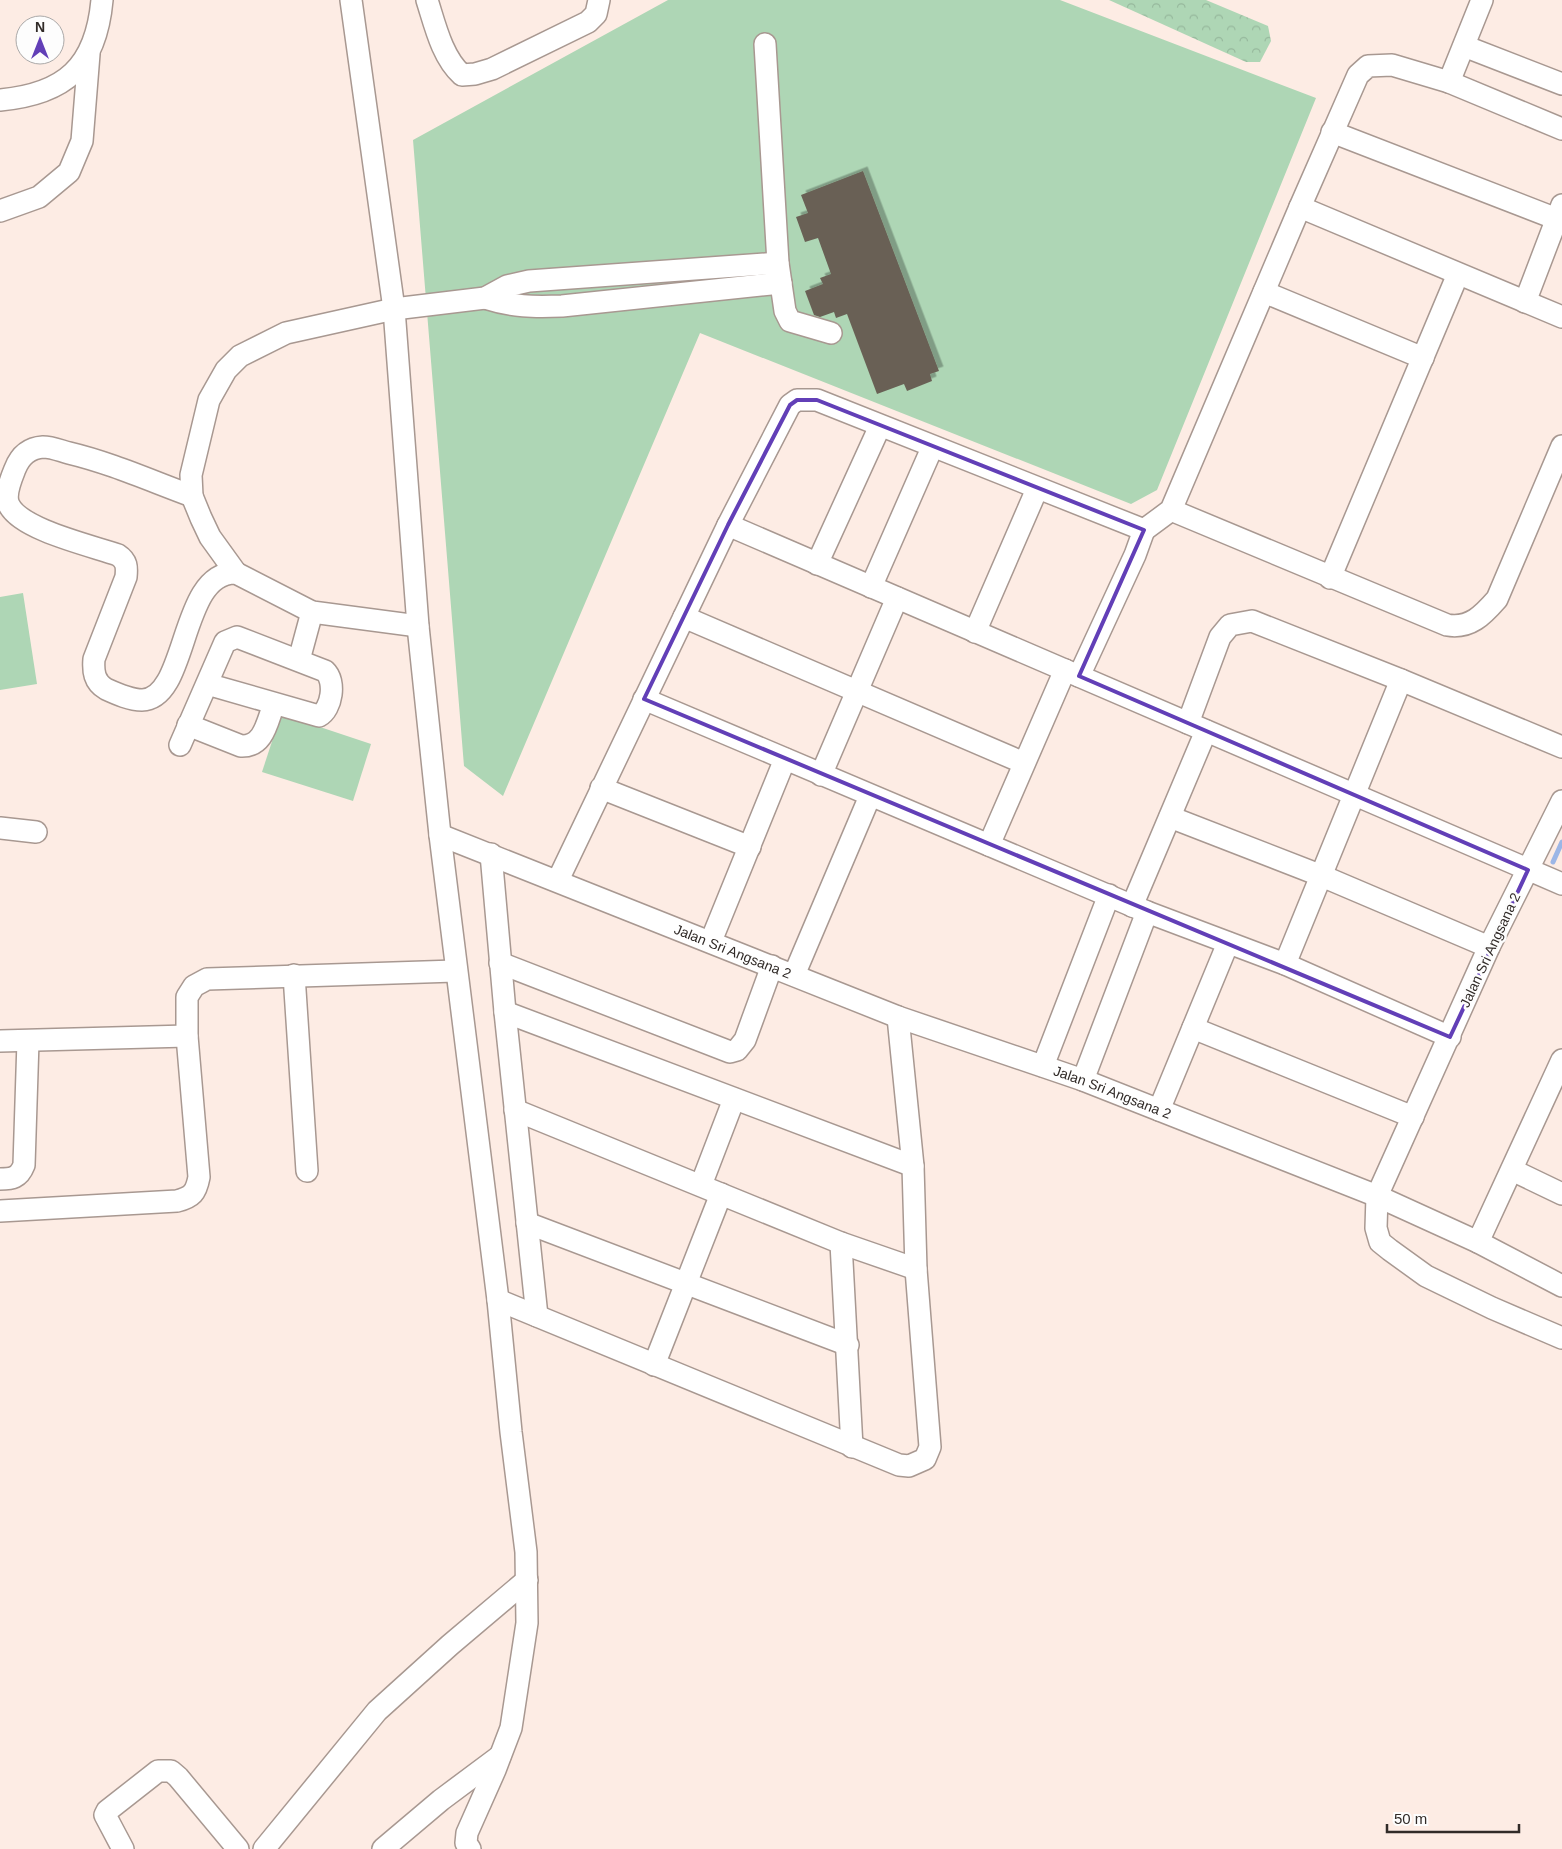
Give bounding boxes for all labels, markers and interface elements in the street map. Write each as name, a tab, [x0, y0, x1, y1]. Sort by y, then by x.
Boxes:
north arrow	[15, 15, 65, 65]
text: N	[35, 19, 45, 35]
street label: Jalan Sri Angsana 2	[1456, 890, 1524, 1010]
street label: Jalan Sri Angsana 2	[672, 921, 794, 982]
street label: Jalan Sri Angsana 2	[1051, 1063, 1174, 1122]
scale bar	[1387, 1802, 1520, 1834]
text: 50 m	[1394, 1810, 1427, 1827]

